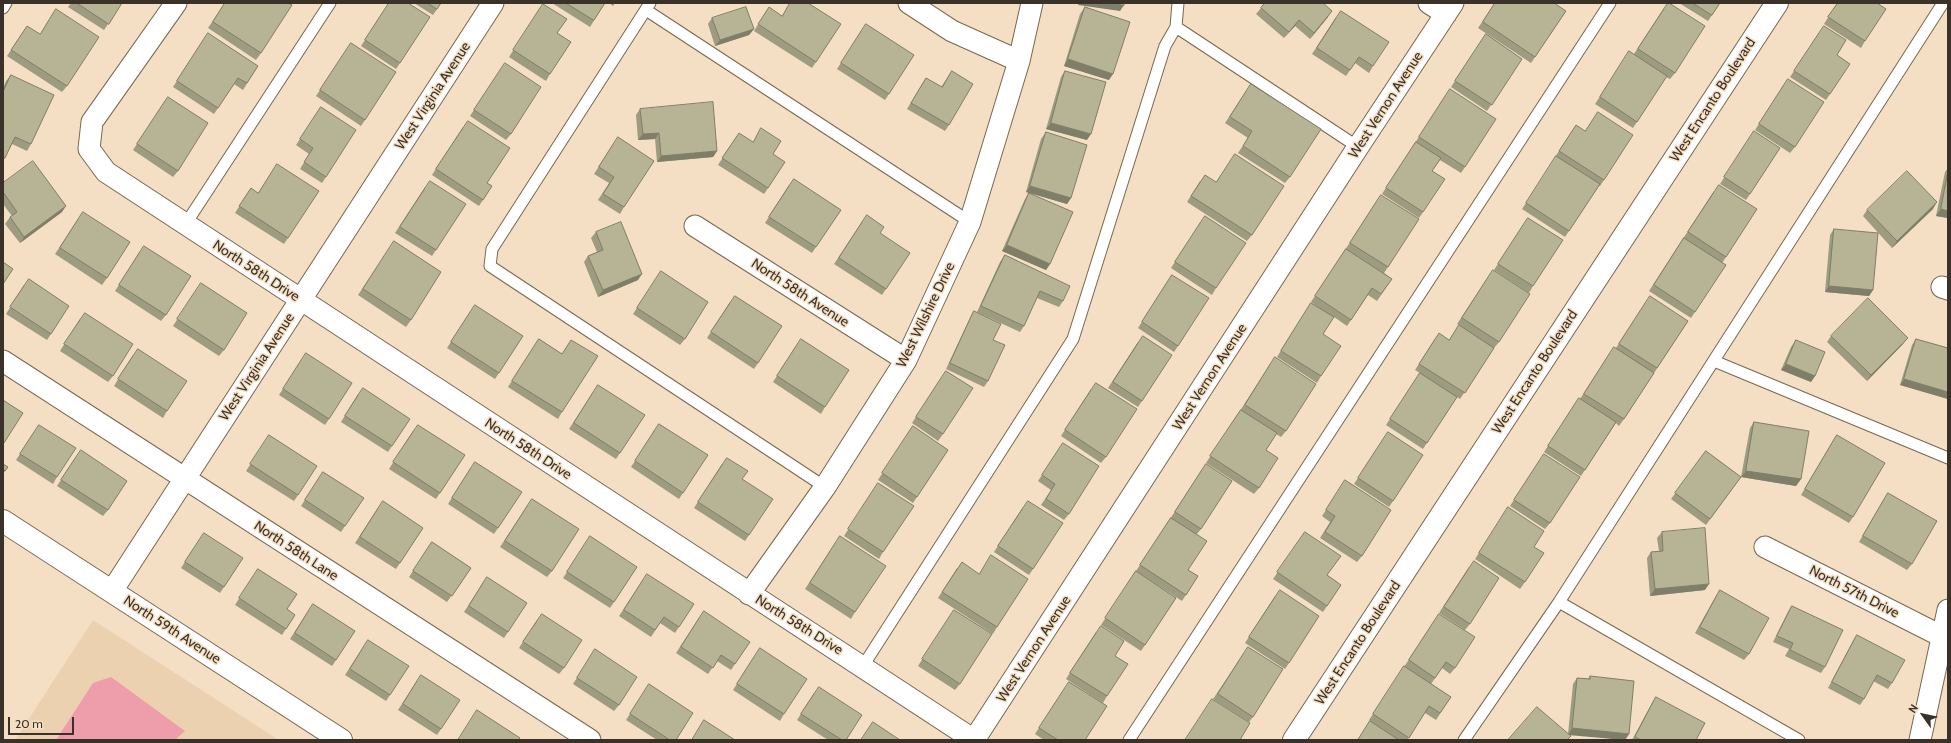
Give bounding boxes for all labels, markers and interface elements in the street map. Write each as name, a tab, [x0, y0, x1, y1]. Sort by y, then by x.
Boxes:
street label: West Encanto Boulevard	[1667, 35, 1759, 165]
street label: West Virginia Avenue	[392, 39, 474, 153]
street label: West Vernon Avenue	[1345, 49, 1427, 161]
street label: North 58th Drive	[209, 237, 303, 305]
street label: North 58th Avenue	[748, 255, 852, 331]
street label: West Wilshire Drive	[893, 260, 959, 370]
street label: West Encanto Boulevard	[1489, 307, 1581, 437]
street label: West Virginia Avenue	[216, 310, 298, 424]
street label: West Vernon Avenue	[1169, 321, 1251, 433]
street label: North 58th Drive	[481, 415, 575, 483]
street label: North 58th Lane	[251, 517, 341, 585]
street label: North 57th Drive	[1806, 562, 1902, 622]
street label: West Encanto Boulevard	[1312, 578, 1404, 708]
street label: North 58th Drive	[752, 591, 846, 659]
street label: North 59th Avenue	[120, 592, 224, 668]
street label: West Vernon Avenue	[993, 593, 1075, 705]
north arrow	[1903, 695, 1943, 735]
text: N	[1905, 701, 1921, 716]
scale bar	[10, 709, 76, 735]
text: 20 m	[15, 716, 43, 731]

